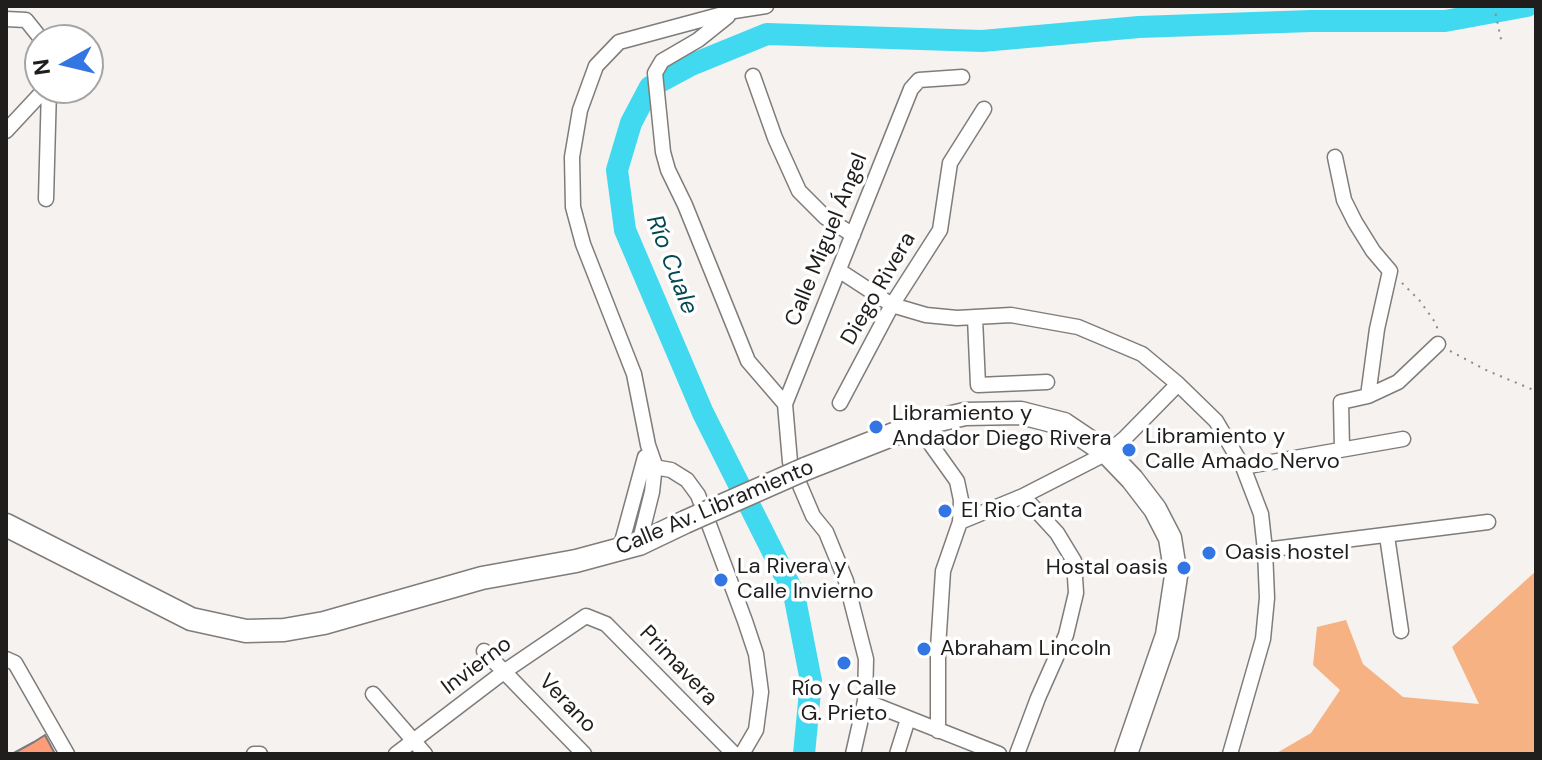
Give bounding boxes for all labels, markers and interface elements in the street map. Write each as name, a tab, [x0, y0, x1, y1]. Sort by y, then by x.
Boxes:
north arrow	[24, 24, 104, 104]
text: N	[26, 57, 57, 77]
street label: Calle Miguel Ángel	[780, 150, 874, 330]
water label: Río Cuale	[639, 211, 703, 319]
street label: Diego Rivera	[836, 228, 922, 350]
place label: Libramiento y Andador Diego Rivera	[892, 401, 1111, 452]
marker: Libramiento y Andador Diego Rivera	[867, 418, 885, 436]
place label: Libramiento y Calle Amado Nervo	[1145, 424, 1340, 476]
marker: Libramiento y Calle Amado Nervo	[1120, 441, 1138, 459]
street label: Calle Av. Libramiento	[612, 454, 818, 562]
place label: El Rio Canta	[961, 498, 1082, 524]
marker: El Rio Canta	[936, 502, 954, 520]
place label: Oasis hostel	[1225, 540, 1349, 566]
marker: Oasis hostel	[1200, 544, 1218, 562]
place label: La Rivera y Calle Invierno	[737, 554, 874, 606]
place label: Hostal oasis	[1046, 555, 1168, 581]
marker: Hostal oasis	[1175, 559, 1193, 577]
marker: La Rivera y Calle Invierno	[712, 571, 730, 589]
street label: Primavera	[633, 621, 723, 711]
street label: Invierno	[437, 631, 517, 701]
place label: Abraham Lincoln	[940, 636, 1111, 662]
marker: Abraham Lincoln	[915, 640, 933, 658]
marker: Río y Calle G. Prieto	[835, 654, 853, 672]
street label: Verano	[533, 669, 601, 739]
place label: Río y Calle G. Prieto	[791, 676, 897, 728]

